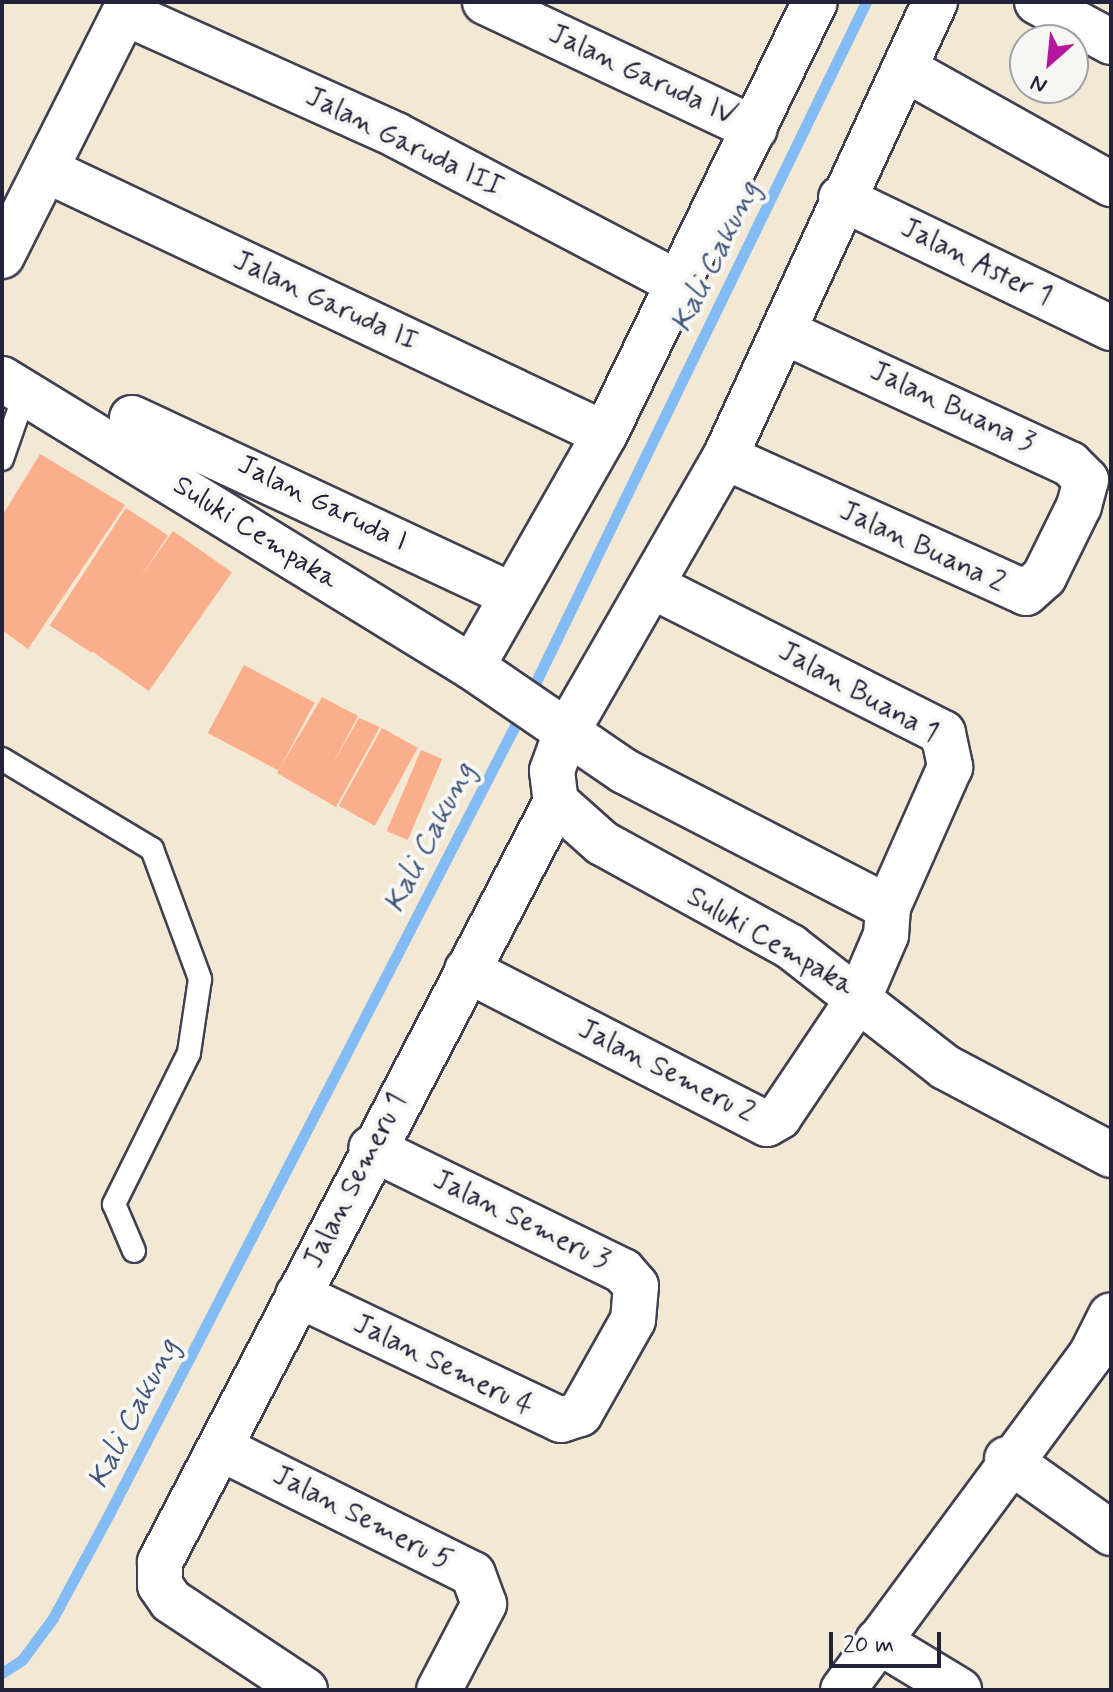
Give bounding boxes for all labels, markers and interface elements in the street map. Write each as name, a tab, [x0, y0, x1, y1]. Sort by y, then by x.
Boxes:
street label: Jalan Garuda IV	[542, 17, 742, 135]
north arrow	[1009, 24, 1089, 104]
text: N	[1026, 68, 1052, 99]
street label: Jalan Garuda III	[302, 82, 506, 204]
water label: Kali Cakung	[664, 176, 768, 338]
street label: Jalan Aster 1	[895, 212, 1057, 314]
street label: Jalan Garuda II	[226, 244, 424, 360]
street label: Jalan Buana 3	[865, 356, 1039, 460]
street label: Jalan Garuda I	[231, 448, 413, 560]
street label: Suluki Cempaka	[167, 469, 343, 597]
street label: Jalan Buana 2	[834, 495, 1010, 601]
street label: Jalan Buana 1	[773, 636, 943, 750]
water label: Kali Cakung	[377, 757, 483, 919]
street label: Suluki Cempaka	[680, 881, 860, 1003]
street label: Jalan Semeru 2	[570, 1012, 762, 1132]
street label: Jalan Semeru 1	[296, 1086, 416, 1276]
street label: Jalan Semeru 3	[425, 1163, 617, 1279]
street label: Jalan Semeru 4	[345, 1307, 541, 1425]
water label: Kali Cakung	[81, 1333, 187, 1495]
street label: Jalan Semeru 5	[265, 1458, 459, 1580]
scale bar	[833, 1616, 945, 1666]
text: 20 m	[843, 1630, 894, 1661]

